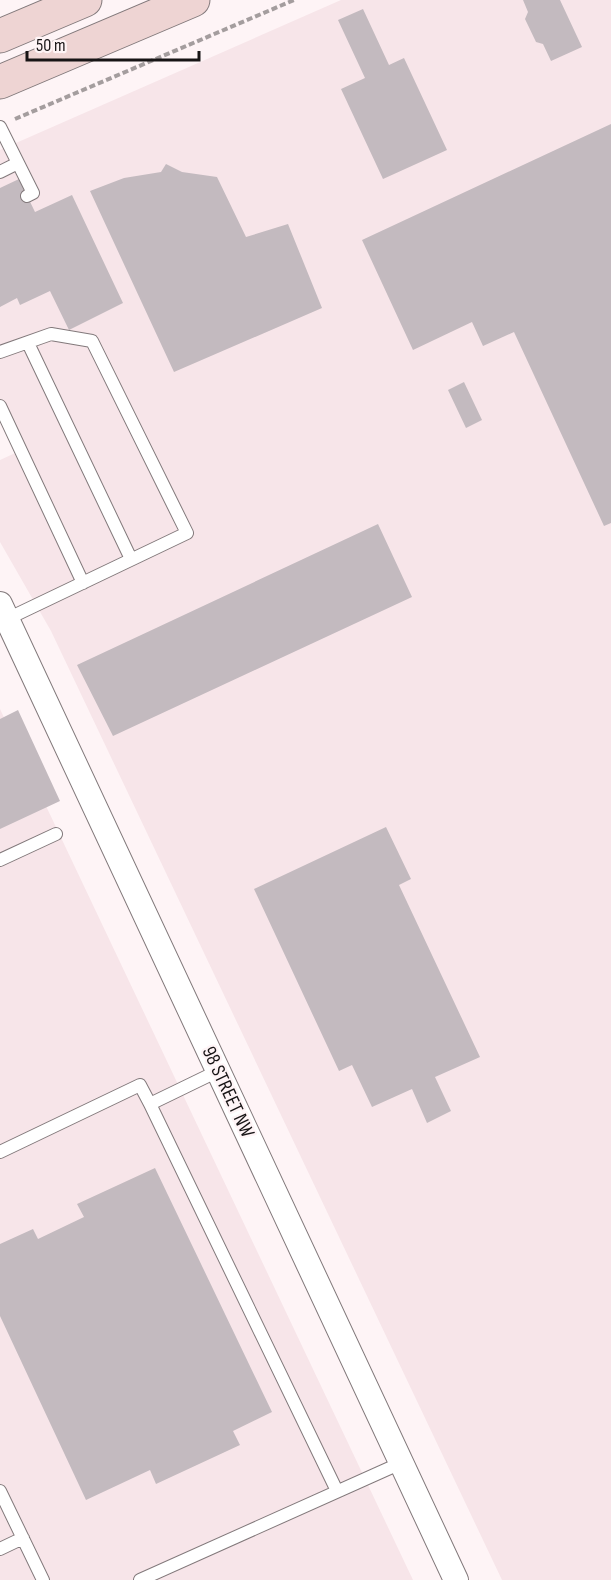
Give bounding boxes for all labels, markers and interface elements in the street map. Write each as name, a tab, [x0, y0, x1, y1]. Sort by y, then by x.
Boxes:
scale bar	[27, 24, 200, 62]
text: 50 m	[36, 35, 66, 56]
street label: 98 STREET NW	[197, 1043, 259, 1141]

